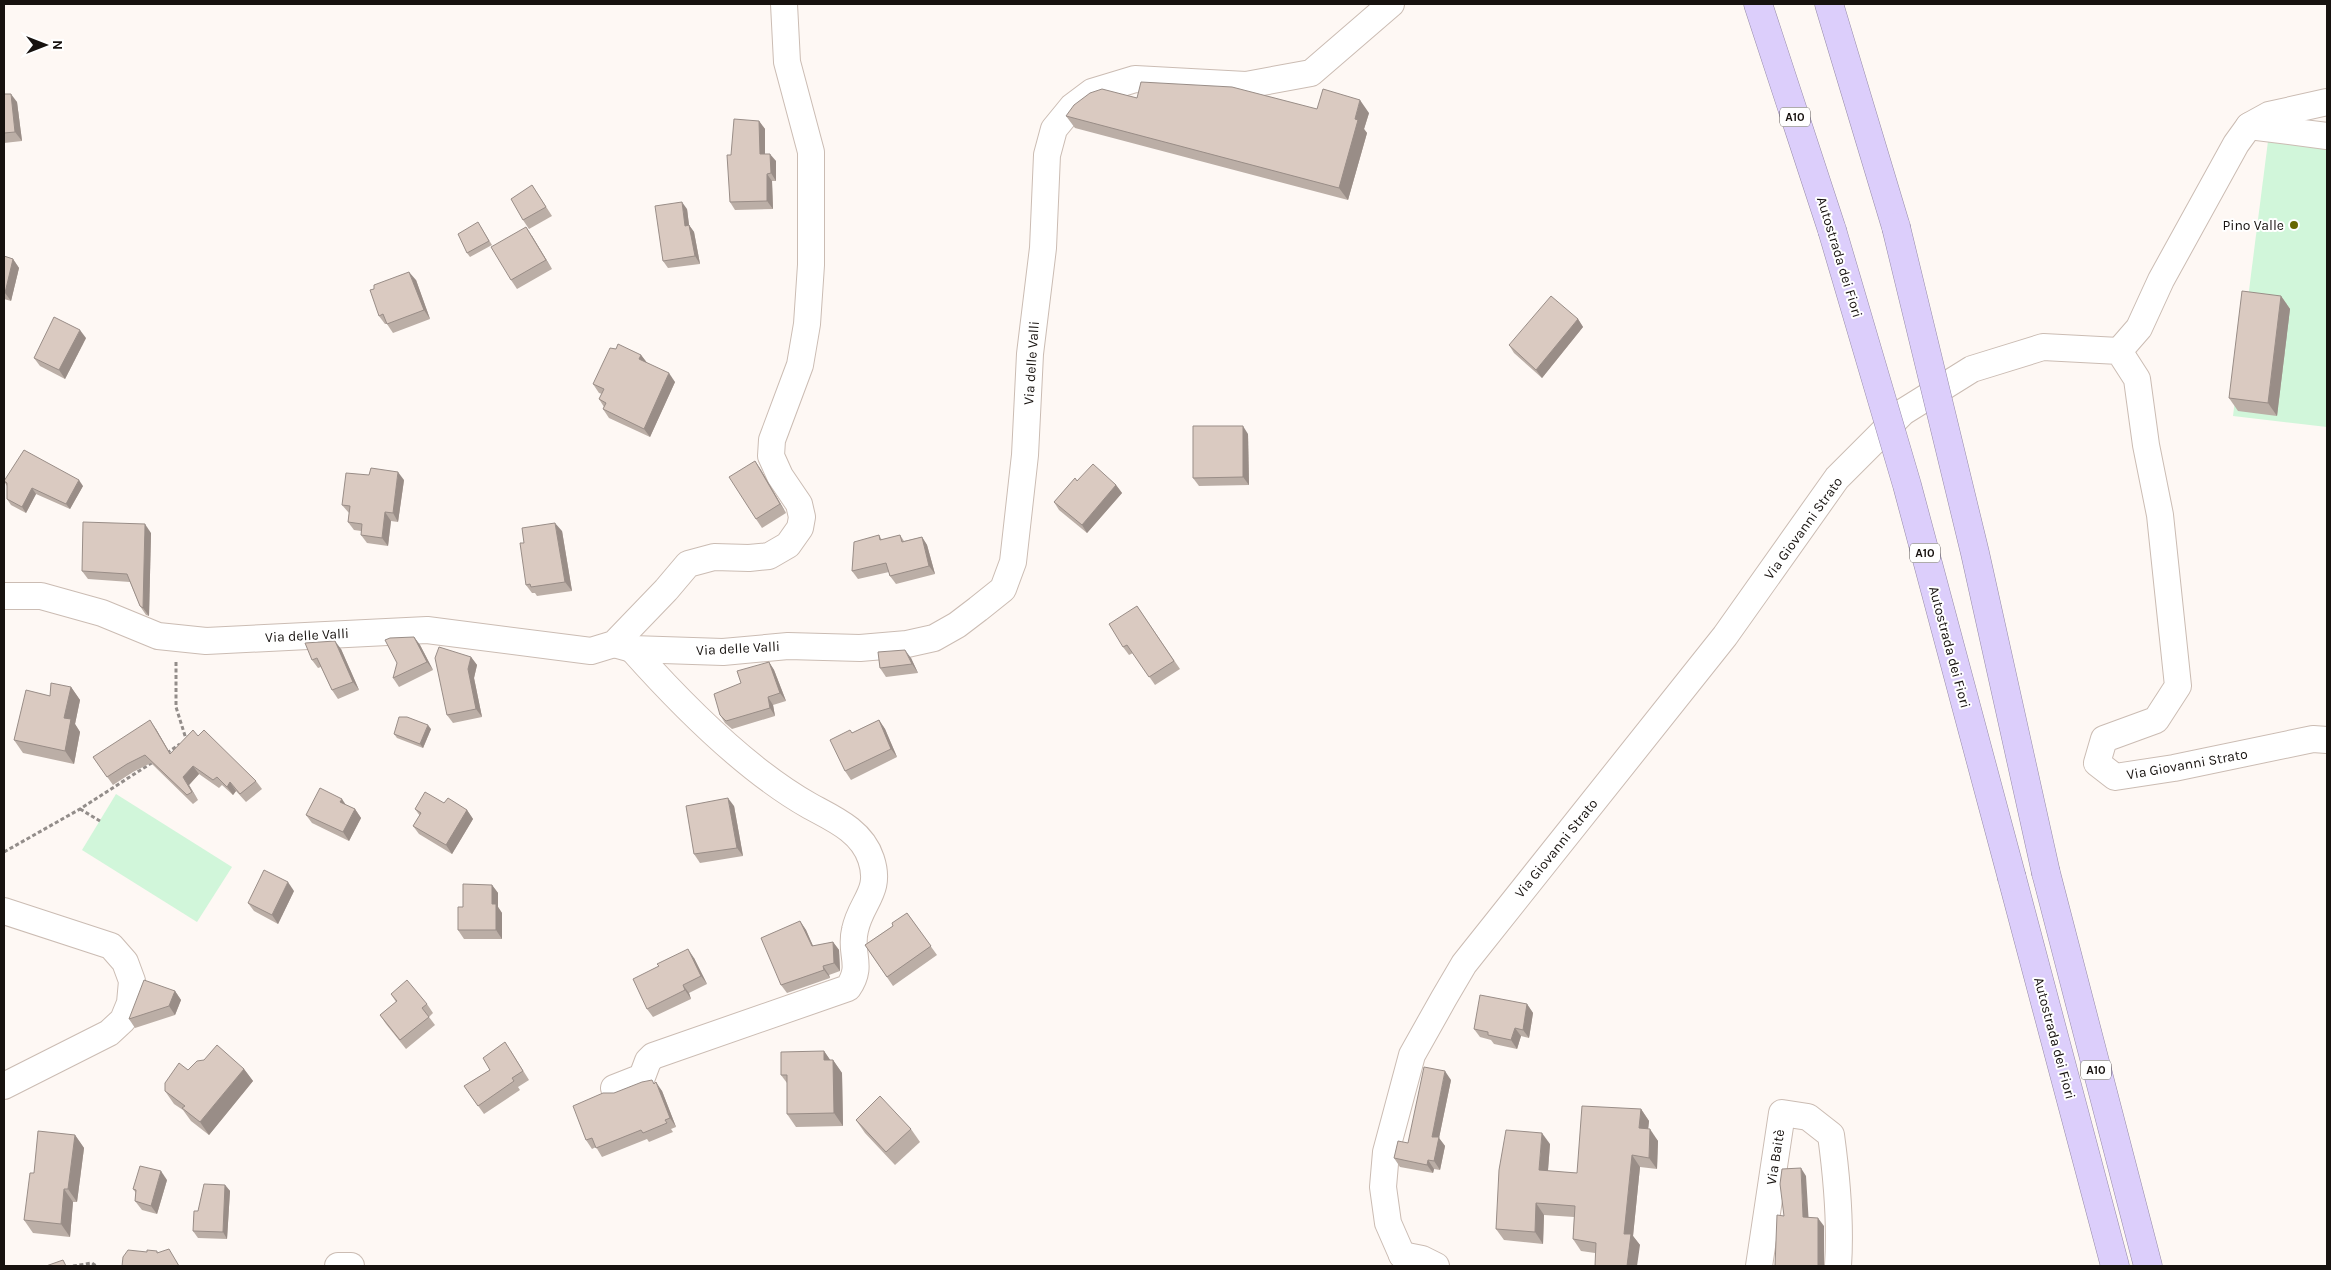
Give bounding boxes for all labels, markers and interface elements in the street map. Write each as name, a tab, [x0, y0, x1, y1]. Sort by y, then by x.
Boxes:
north arrow	[20, 20, 70, 70]
text: N	[49, 40, 66, 50]
road number: A10	[1780, 108, 1810, 126]
street label: Autostrada dei Fiori	[1813, 195, 1866, 320]
place label: Pino Valle	[2222, 217, 2284, 234]
marker: Pino Valle	[2288, 219, 2300, 231]
street label: Via delle Valli	[1020, 321, 1043, 406]
street label: Via Giovanni Strato	[1761, 474, 1846, 583]
road number: A10	[1910, 544, 1940, 562]
street label: Autostrada dei Fiori	[1925, 584, 1974, 710]
street label: Via delle Valli	[265, 625, 349, 646]
street label: Via delle Valli	[696, 638, 780, 659]
street label: Via Giovanni Strato	[2125, 745, 2249, 783]
street label: Via Giovanni Strato	[1511, 795, 1602, 901]
street label: Autostrada dei Fiori	[2030, 975, 2079, 1101]
road number: A10	[2081, 1060, 2111, 1080]
street label: Via Baitè	[1763, 1128, 1788, 1186]

